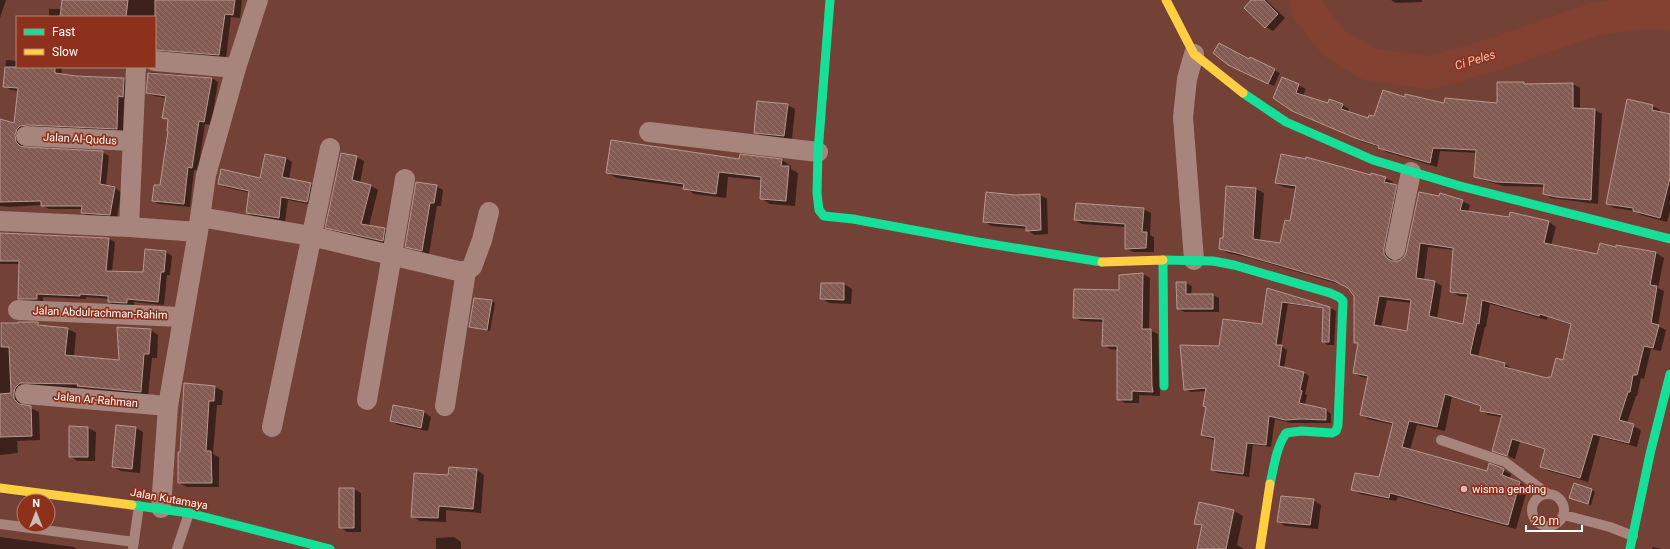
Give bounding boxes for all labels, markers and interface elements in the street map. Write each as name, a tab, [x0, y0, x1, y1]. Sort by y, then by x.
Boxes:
legend	[16, 16, 156, 68]
text: Fast	[52, 25, 75, 39]
text: Slow	[52, 45, 78, 59]
water label: Ci Peles	[1453, 47, 1497, 73]
street label: Jalan Al-Qudus	[43, 131, 118, 147]
street label: Jalan Abdulrachman-Rahim	[32, 304, 168, 322]
street label: Jalan Ar-Rahman	[54, 390, 138, 410]
place label: wisma gending	[1472, 483, 1546, 496]
marker: wisma gending	[1459, 484, 1469, 494]
street label: Jalan Kutamaya	[129, 486, 209, 512]
north arrow	[16, 493, 56, 533]
text: N	[32, 497, 40, 510]
scale bar	[1526, 507, 1582, 533]
text: 20 m	[1532, 514, 1559, 528]

